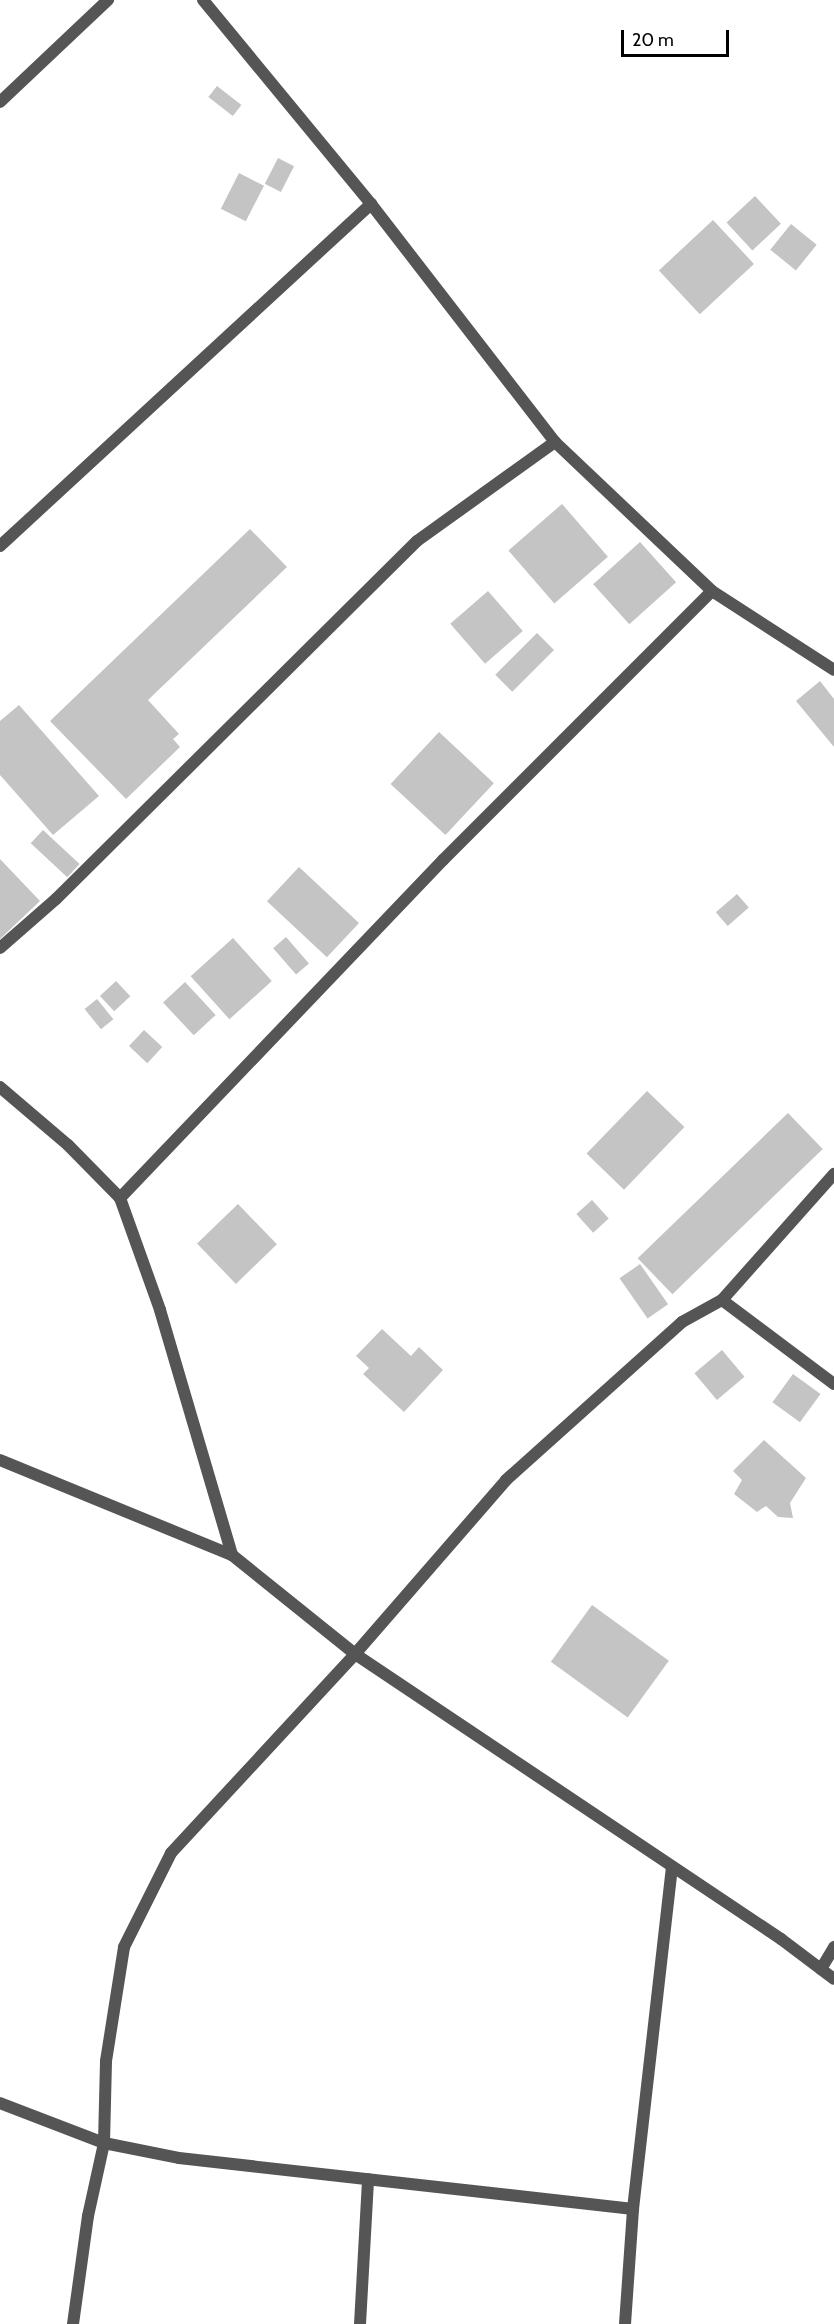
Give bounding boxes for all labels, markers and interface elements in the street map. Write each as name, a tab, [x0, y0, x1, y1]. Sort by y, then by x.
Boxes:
scale bar	[624, 18, 732, 56]
text: 20 m	[632, 29, 674, 51]

